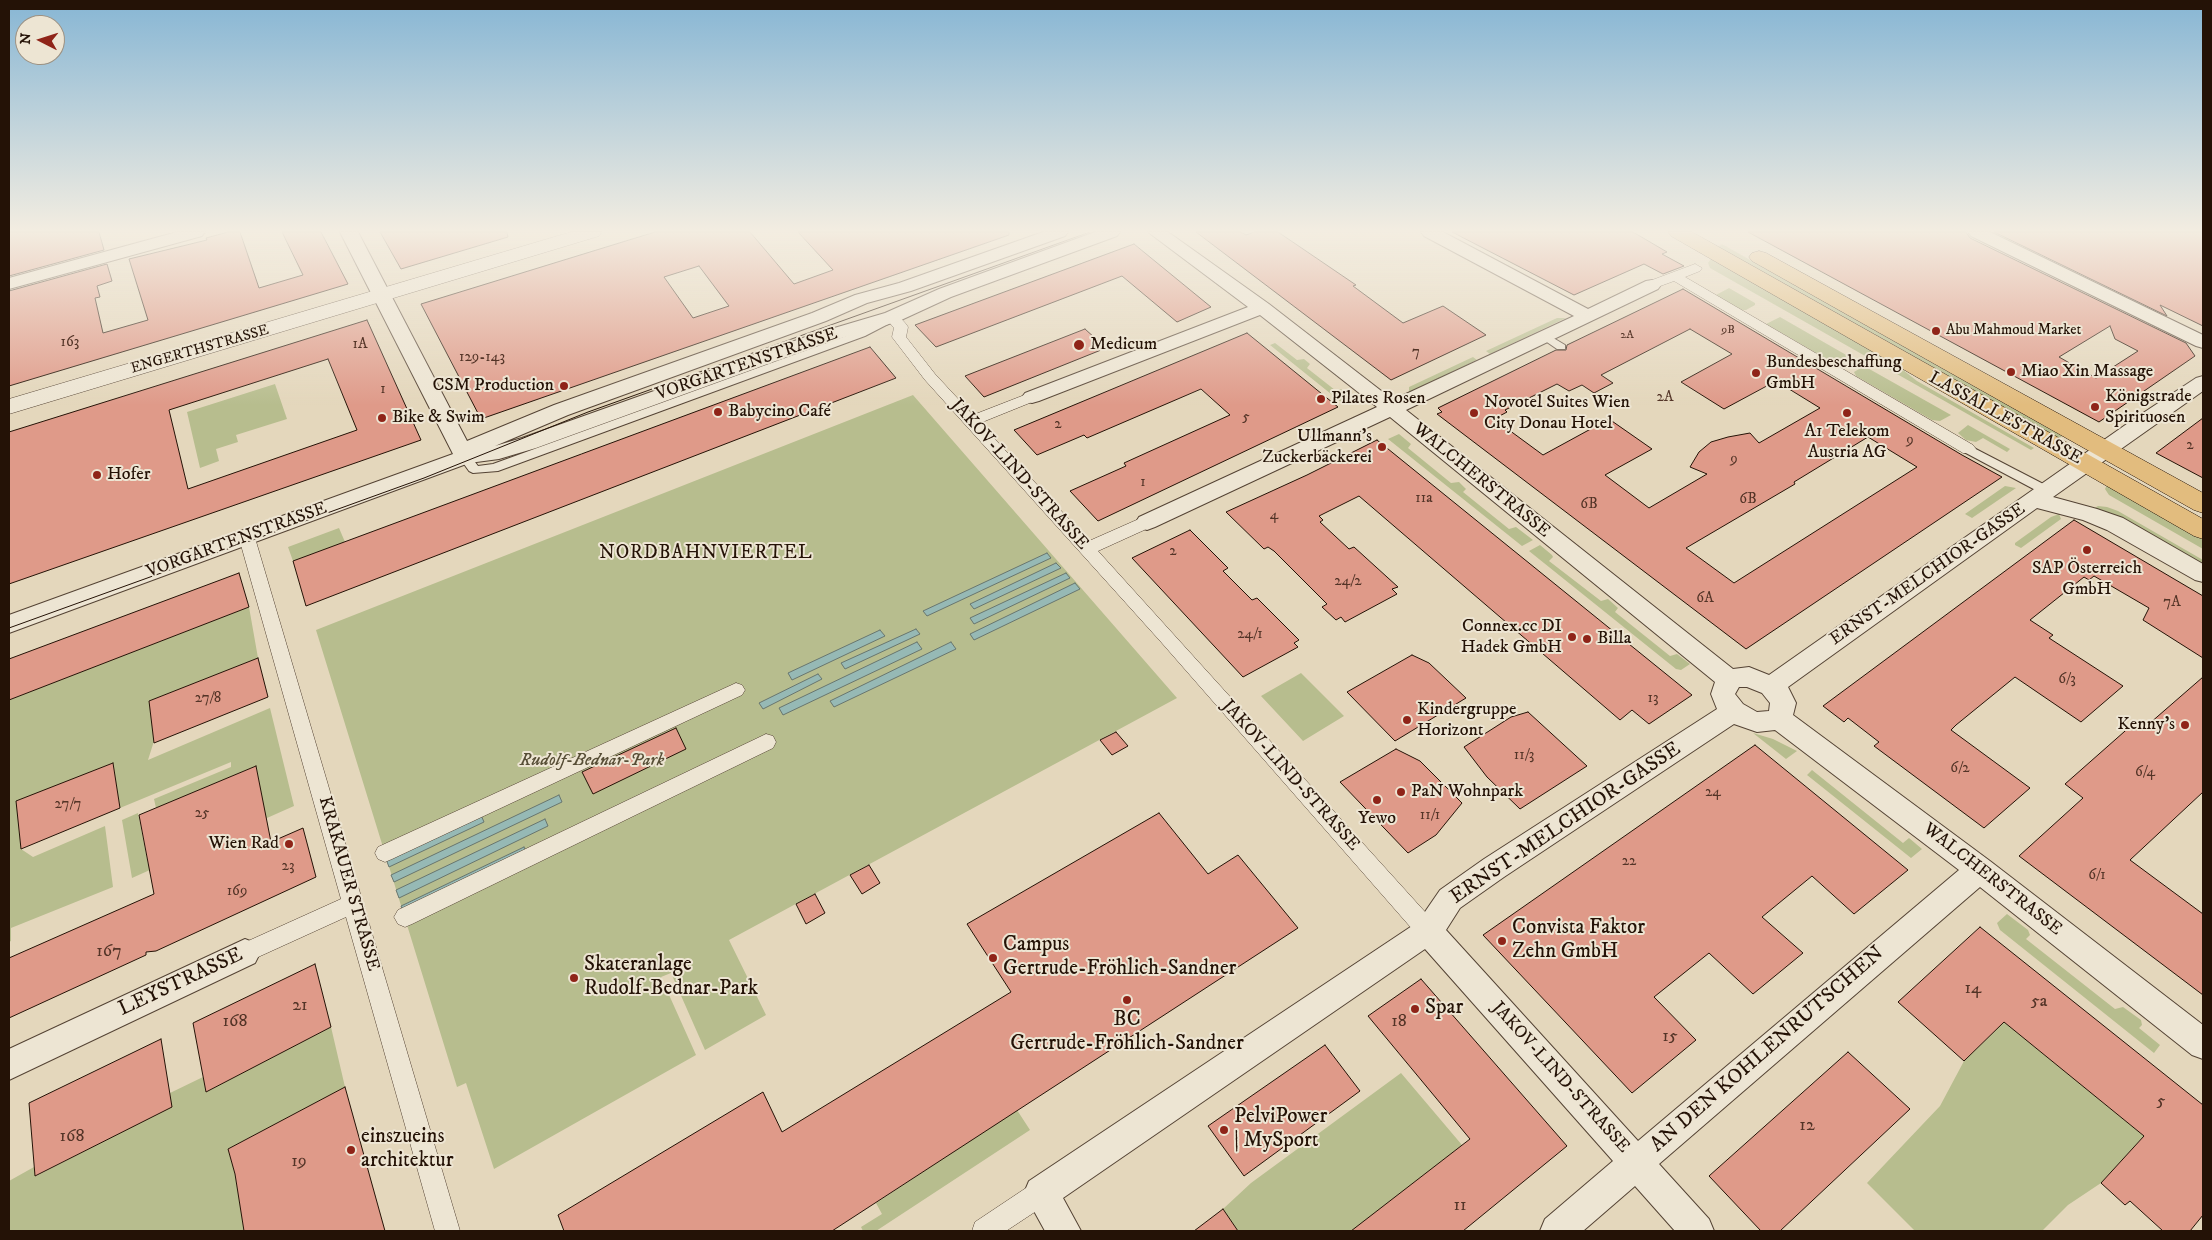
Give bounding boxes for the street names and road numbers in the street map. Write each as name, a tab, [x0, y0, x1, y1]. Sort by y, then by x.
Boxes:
street label: ENGERTHSTRASSE	[129, 322, 271, 378]
street label: VORGARTENSTRASSE	[653, 324, 841, 406]
street label: LASSALLESTRASSE	[1925, 368, 2085, 470]
street label: JAKOV-LIND-STRASSE	[945, 395, 1093, 555]
street label: WALCHERSTRASSE	[1408, 419, 1554, 543]
street label: VORGARTENSTRASSE	[144, 498, 330, 584]
street label: ERNST-MELCHIOR-GASSE	[1826, 499, 2030, 651]
street label: JAKOV-LIND-STRASSE	[1216, 696, 1364, 856]
street label: ERNST-MELCHIOR-GASSE	[1446, 737, 1686, 911]
street label: KRAKAUER STRASSE	[313, 794, 383, 974]
street label: WALCHERSTRASSE	[1918, 819, 2066, 941]
street label: AN DEN KOHLENRUTSCHEN	[1646, 942, 1890, 1158]
street label: LEYSTRASSE	[115, 943, 247, 1023]
street label: JAKOV-LIND-STRASSE	[1486, 998, 1634, 1158]

